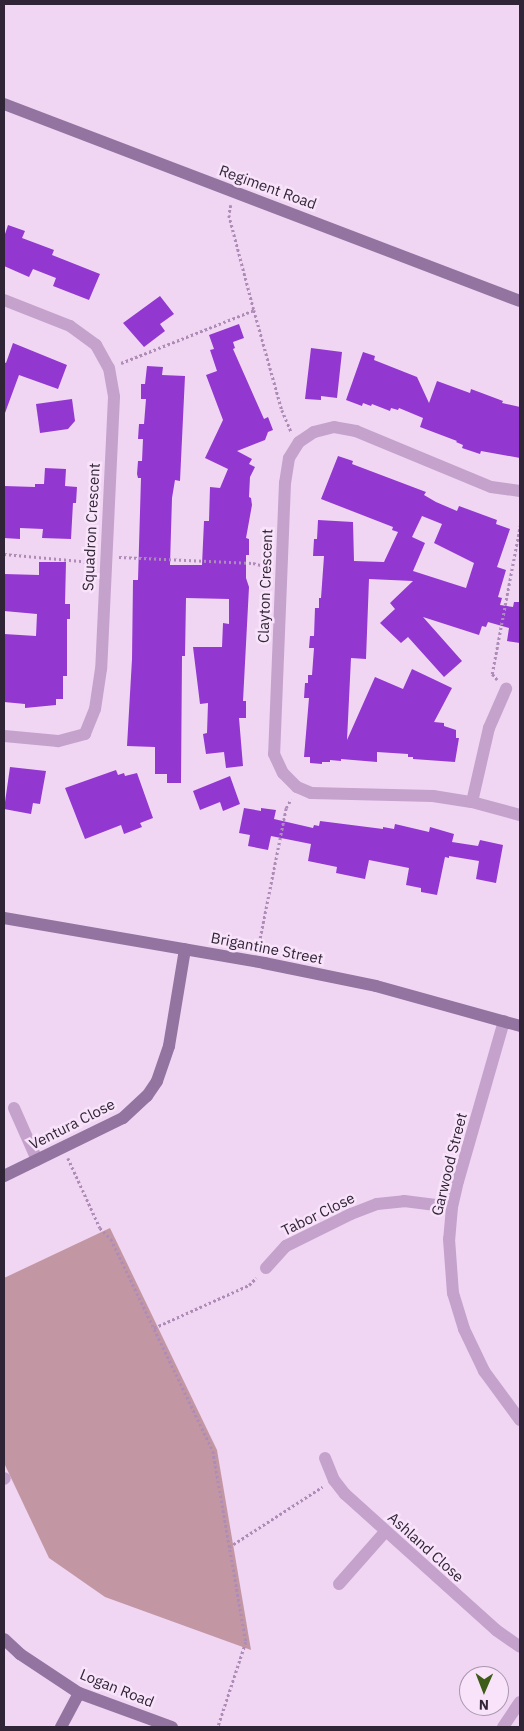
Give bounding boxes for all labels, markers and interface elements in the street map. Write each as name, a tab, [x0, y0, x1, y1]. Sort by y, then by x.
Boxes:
street label: Regiment Road	[217, 161, 319, 213]
street label: Squadron Crescent	[79, 462, 103, 592]
street label: Clayton Crescent	[254, 529, 276, 643]
street label: Brigantine Street	[209, 928, 325, 968]
street label: Ventura Close	[26, 1095, 118, 1153]
street label: Garwood Street	[427, 1111, 471, 1217]
street label: Tabor Close	[279, 1189, 357, 1239]
street label: Ashland Close	[384, 1508, 468, 1586]
street label: Logan Road	[77, 1665, 157, 1711]
north arrow	[459, 1666, 509, 1716]
text: N	[479, 1696, 489, 1714]

